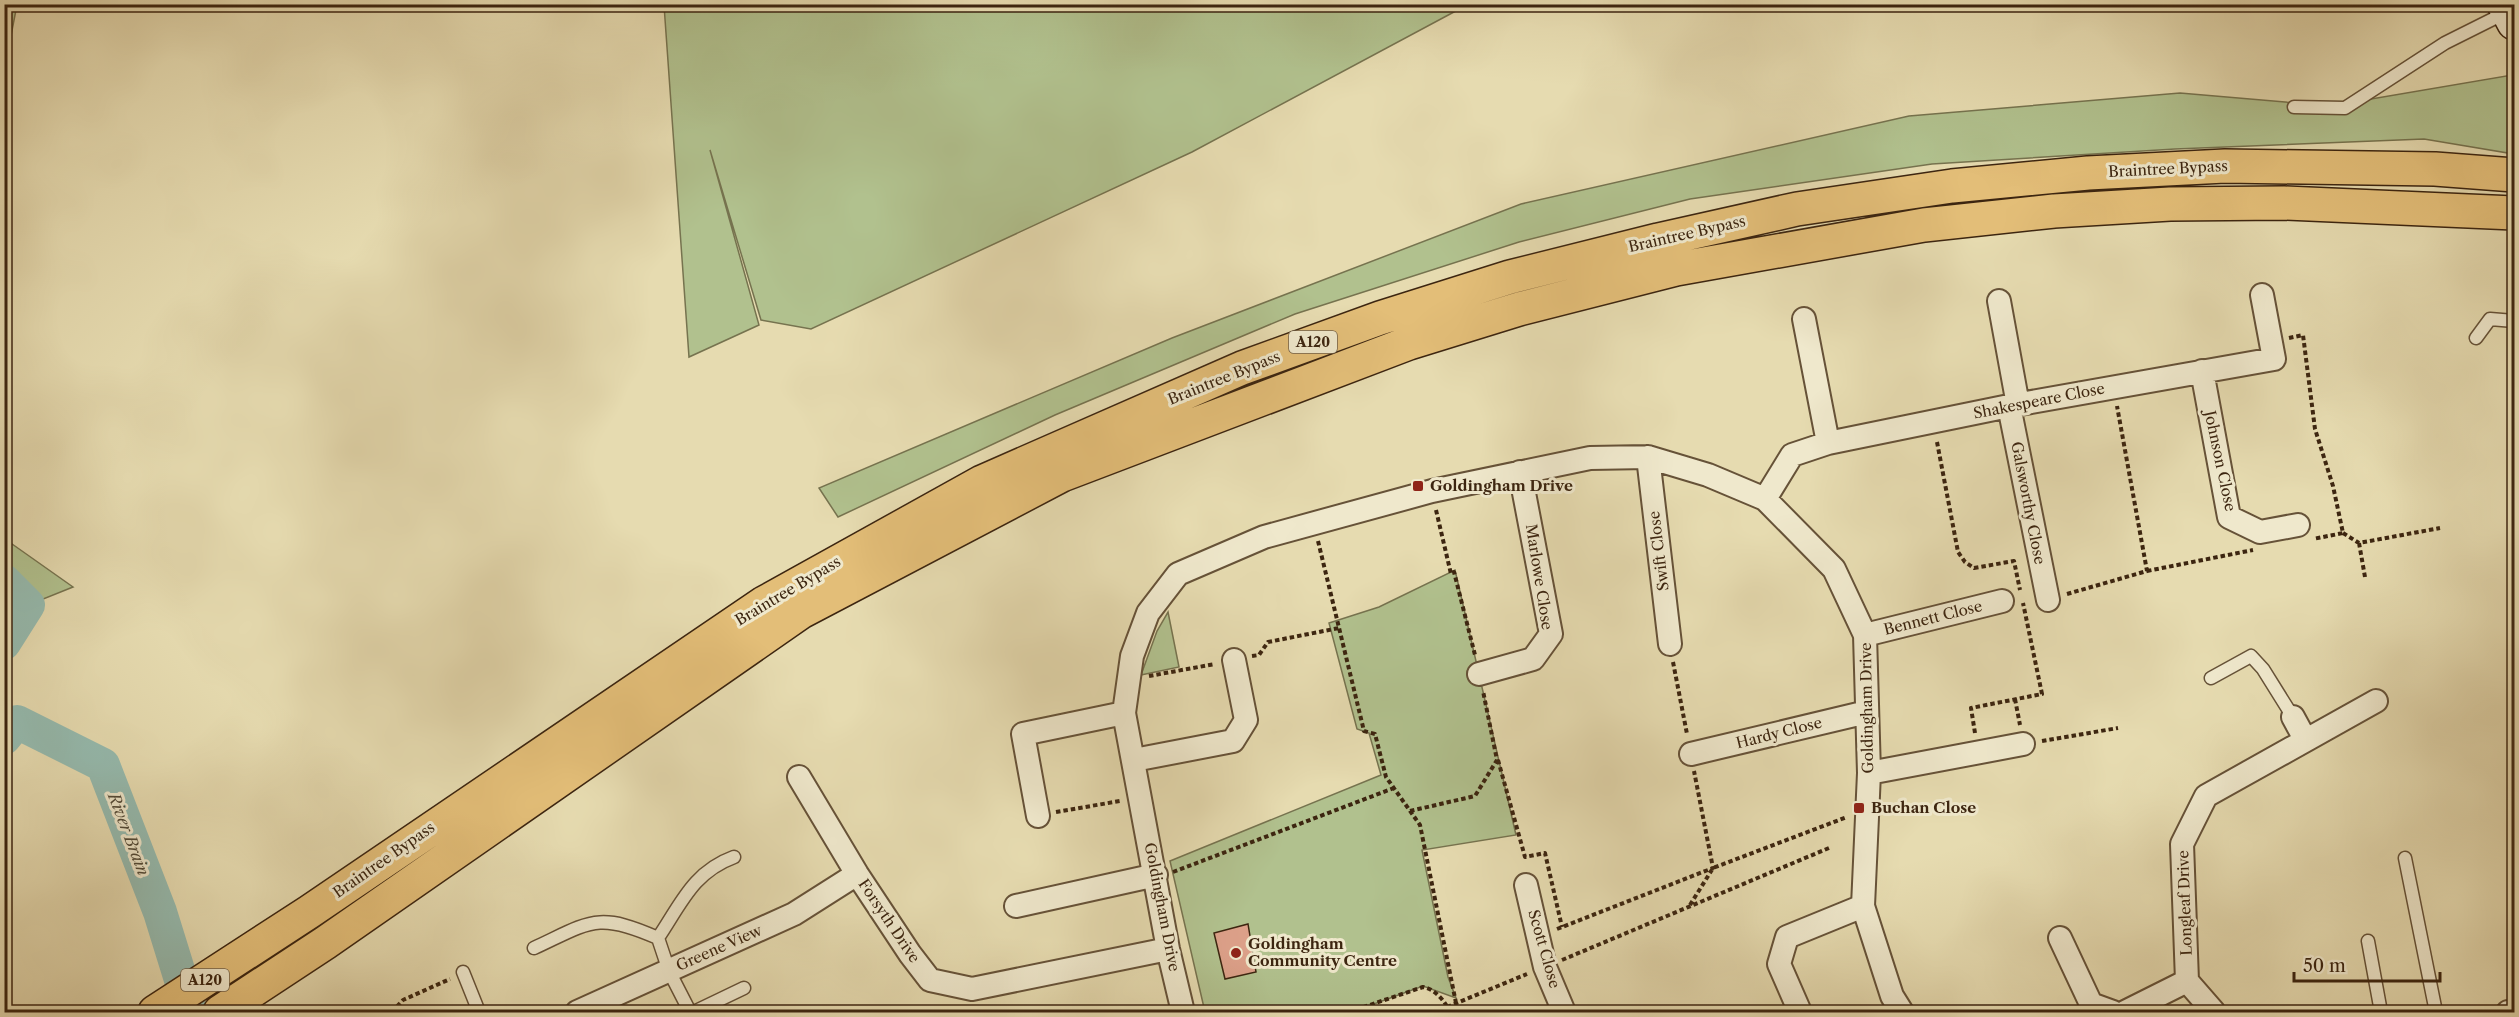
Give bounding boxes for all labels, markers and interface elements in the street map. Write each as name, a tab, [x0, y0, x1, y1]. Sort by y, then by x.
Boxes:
street label: Braintree Bypass	[2108, 156, 2228, 181]
street label: Braintree Bypass	[1626, 211, 1747, 256]
road number: A120	[1289, 331, 1337, 353]
street label: Braintree Bypass	[1165, 346, 1283, 409]
street label: Shakespeare Close	[1972, 378, 2106, 423]
street label: Johnson Close	[2200, 407, 2240, 513]
street label: Galsworthy Close	[2007, 440, 2050, 566]
place label: Goldingham Drive	[1430, 476, 1573, 495]
marker: Goldingham Drive	[1411, 479, 1425, 493]
street label: Swift Close	[1644, 510, 1673, 592]
street label: Marlowe Close	[1522, 523, 1557, 631]
street label: Braintree Bypass	[732, 552, 844, 630]
street label: Bennett Close	[1882, 596, 1984, 639]
street label: Goldingham Drive	[1856, 642, 1877, 774]
street label: Hardy Close	[1734, 713, 1824, 752]
water label: River Brain	[103, 788, 154, 878]
place label: Buchan Close	[1871, 798, 1976, 817]
marker: Buchan Close	[1852, 801, 1866, 815]
street label: Braintree Bypass	[329, 817, 438, 902]
street label: Goldingham Drive	[1141, 841, 1184, 973]
street label: Longleaf Drive	[2173, 850, 2196, 956]
street label: Forsyth Drive	[854, 875, 924, 966]
street label: Scott Close	[1524, 907, 1565, 990]
street label: Greene View	[673, 920, 765, 975]
place label: Goldingham Community Centre	[1248, 934, 1397, 970]
scale bar	[2294, 945, 2440, 983]
marker: Goldingham Community Centre	[1229, 946, 1243, 960]
text: 50 m	[2303, 955, 2346, 977]
road number: A120	[181, 969, 229, 991]

